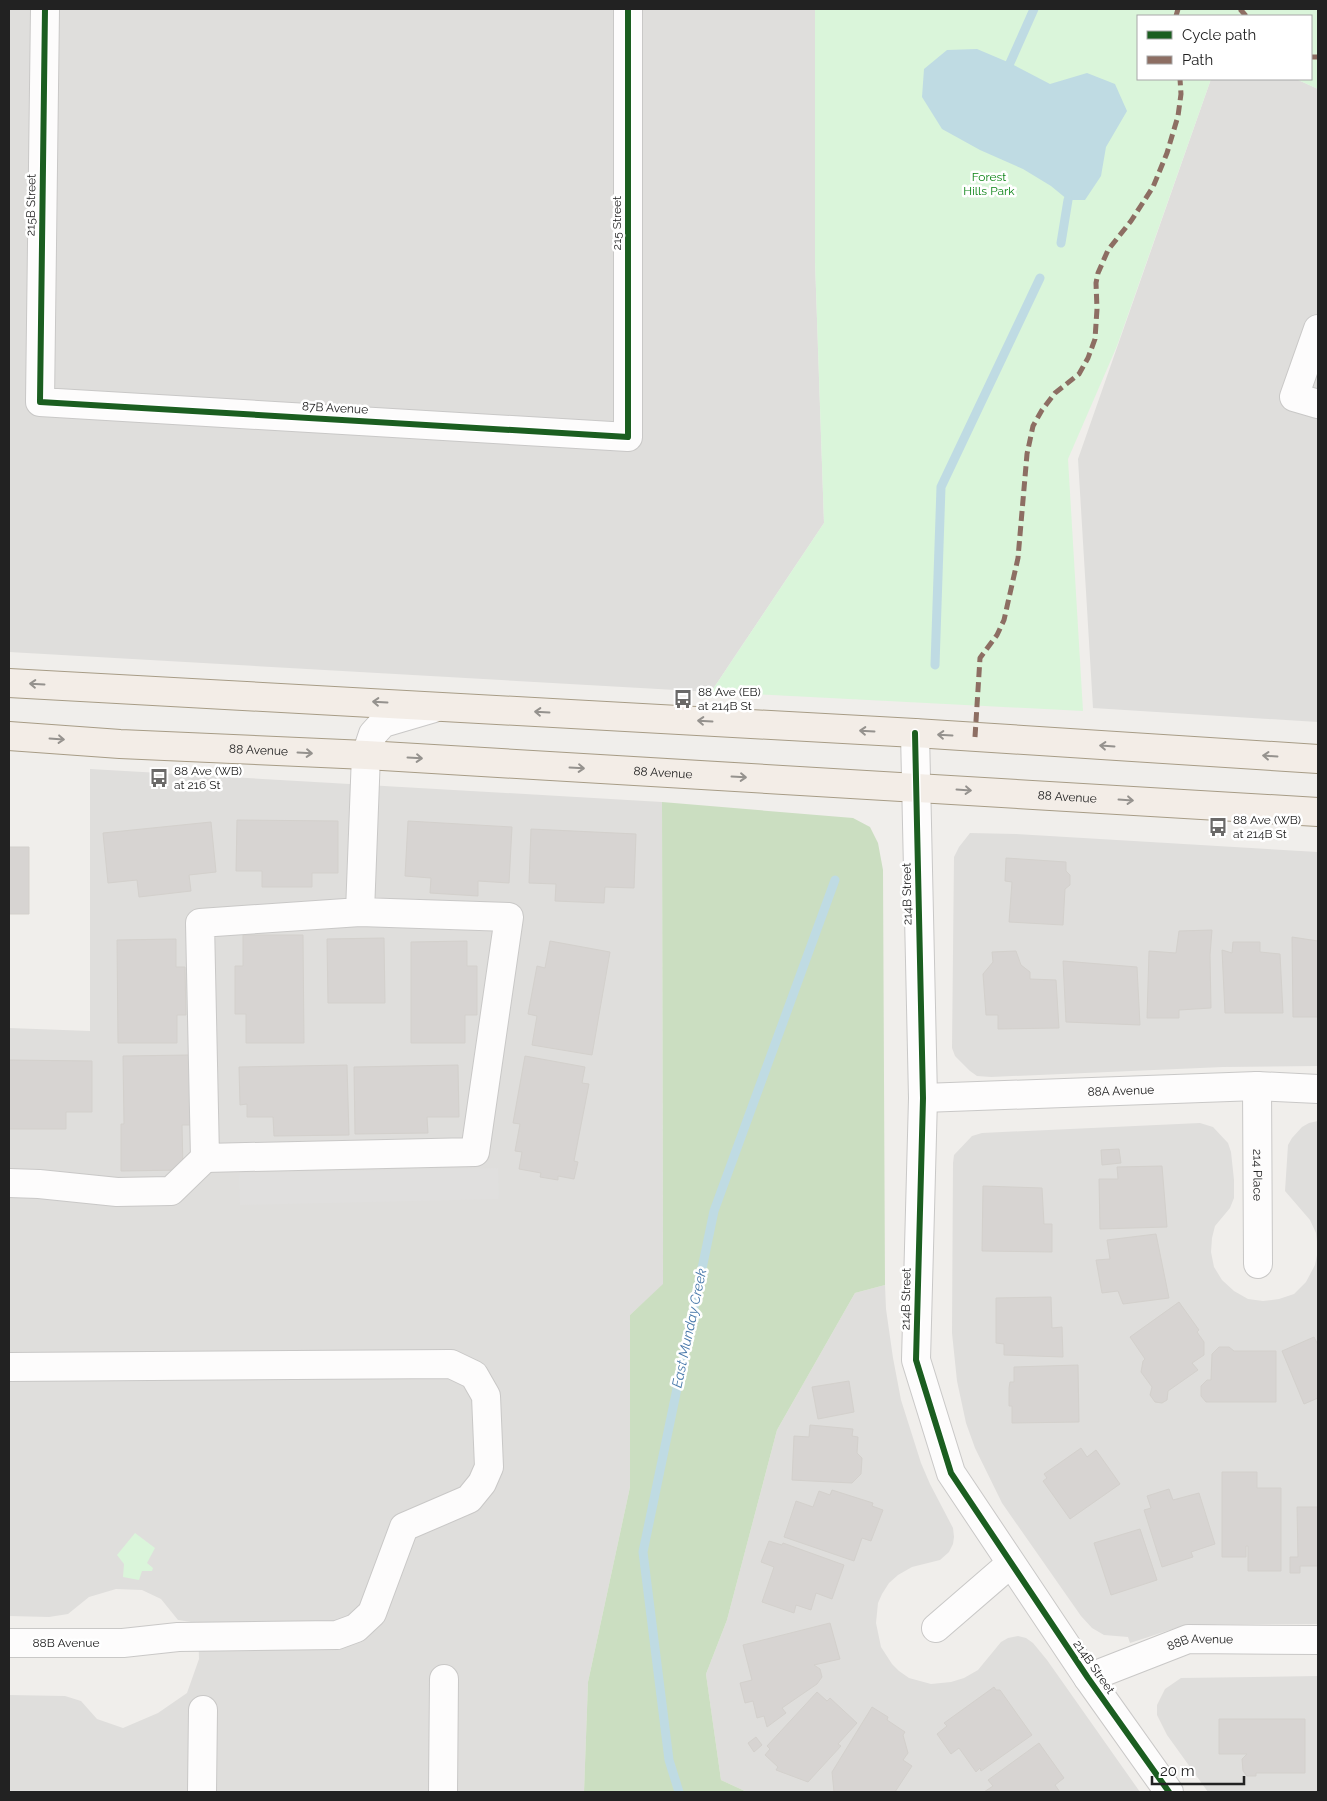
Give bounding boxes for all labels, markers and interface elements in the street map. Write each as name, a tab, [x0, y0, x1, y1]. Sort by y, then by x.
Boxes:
legend	[1137, 15, 1312, 80]
text: Cycle path	[1182, 26, 1256, 44]
text: Path	[1182, 51, 1213, 69]
park label: Forest Hills Park	[963, 170, 1015, 198]
street label: 215B Street	[23, 174, 39, 236]
street label: 215 Street	[610, 196, 624, 250]
street label: 87B Avenue	[302, 399, 368, 417]
one-way arrow	[30, 680, 46, 689]
place label: 88 Ave (EB) at 214B St	[698, 685, 761, 713]
bus stop icon: 88 Ave (EB) at 214B St	[672, 688, 694, 710]
one-way arrow	[372, 698, 388, 707]
one-way arrow	[535, 707, 551, 716]
one-way arrow	[697, 717, 713, 726]
one-way arrow	[859, 726, 875, 735]
one-way arrow	[938, 731, 954, 740]
one-way arrow	[49, 735, 65, 744]
one-way arrow	[1100, 741, 1116, 750]
street label: 88 Avenue	[229, 742, 288, 759]
one-way arrow	[297, 748, 313, 757]
one-way arrow	[1262, 752, 1278, 761]
one-way arrow	[407, 754, 423, 763]
one-way arrow	[569, 763, 585, 772]
place label: 88 Ave (WB) at 216 St	[174, 764, 242, 792]
street label: 88 Avenue	[633, 764, 693, 782]
bus stop icon: 88 Ave (WB) at 216 St	[148, 767, 170, 789]
one-way arrow	[731, 773, 747, 782]
one-way arrow	[956, 786, 972, 795]
street label: 88 Avenue	[1037, 788, 1097, 806]
one-way arrow	[1118, 796, 1134, 805]
place label: 88 Ave (WB) at 214B St	[1233, 813, 1301, 841]
bus stop icon: 88 Ave (WB) at 214B St	[1207, 816, 1229, 838]
street label: 214B Street	[899, 863, 915, 925]
street label: 88A Avenue	[1087, 1083, 1154, 1099]
street label: 214 Place	[1250, 1149, 1265, 1201]
water label: East Munday Creek	[669, 1266, 710, 1389]
street label: 214B Street	[898, 1268, 914, 1330]
street label: 88B Avenue	[1165, 1632, 1233, 1653]
street label: 88B Avenue	[32, 1636, 100, 1650]
street label: 214B Street	[1070, 1637, 1118, 1697]
scale bar	[1152, 1754, 1244, 1786]
text: 20 m	[1160, 1762, 1195, 1780]

